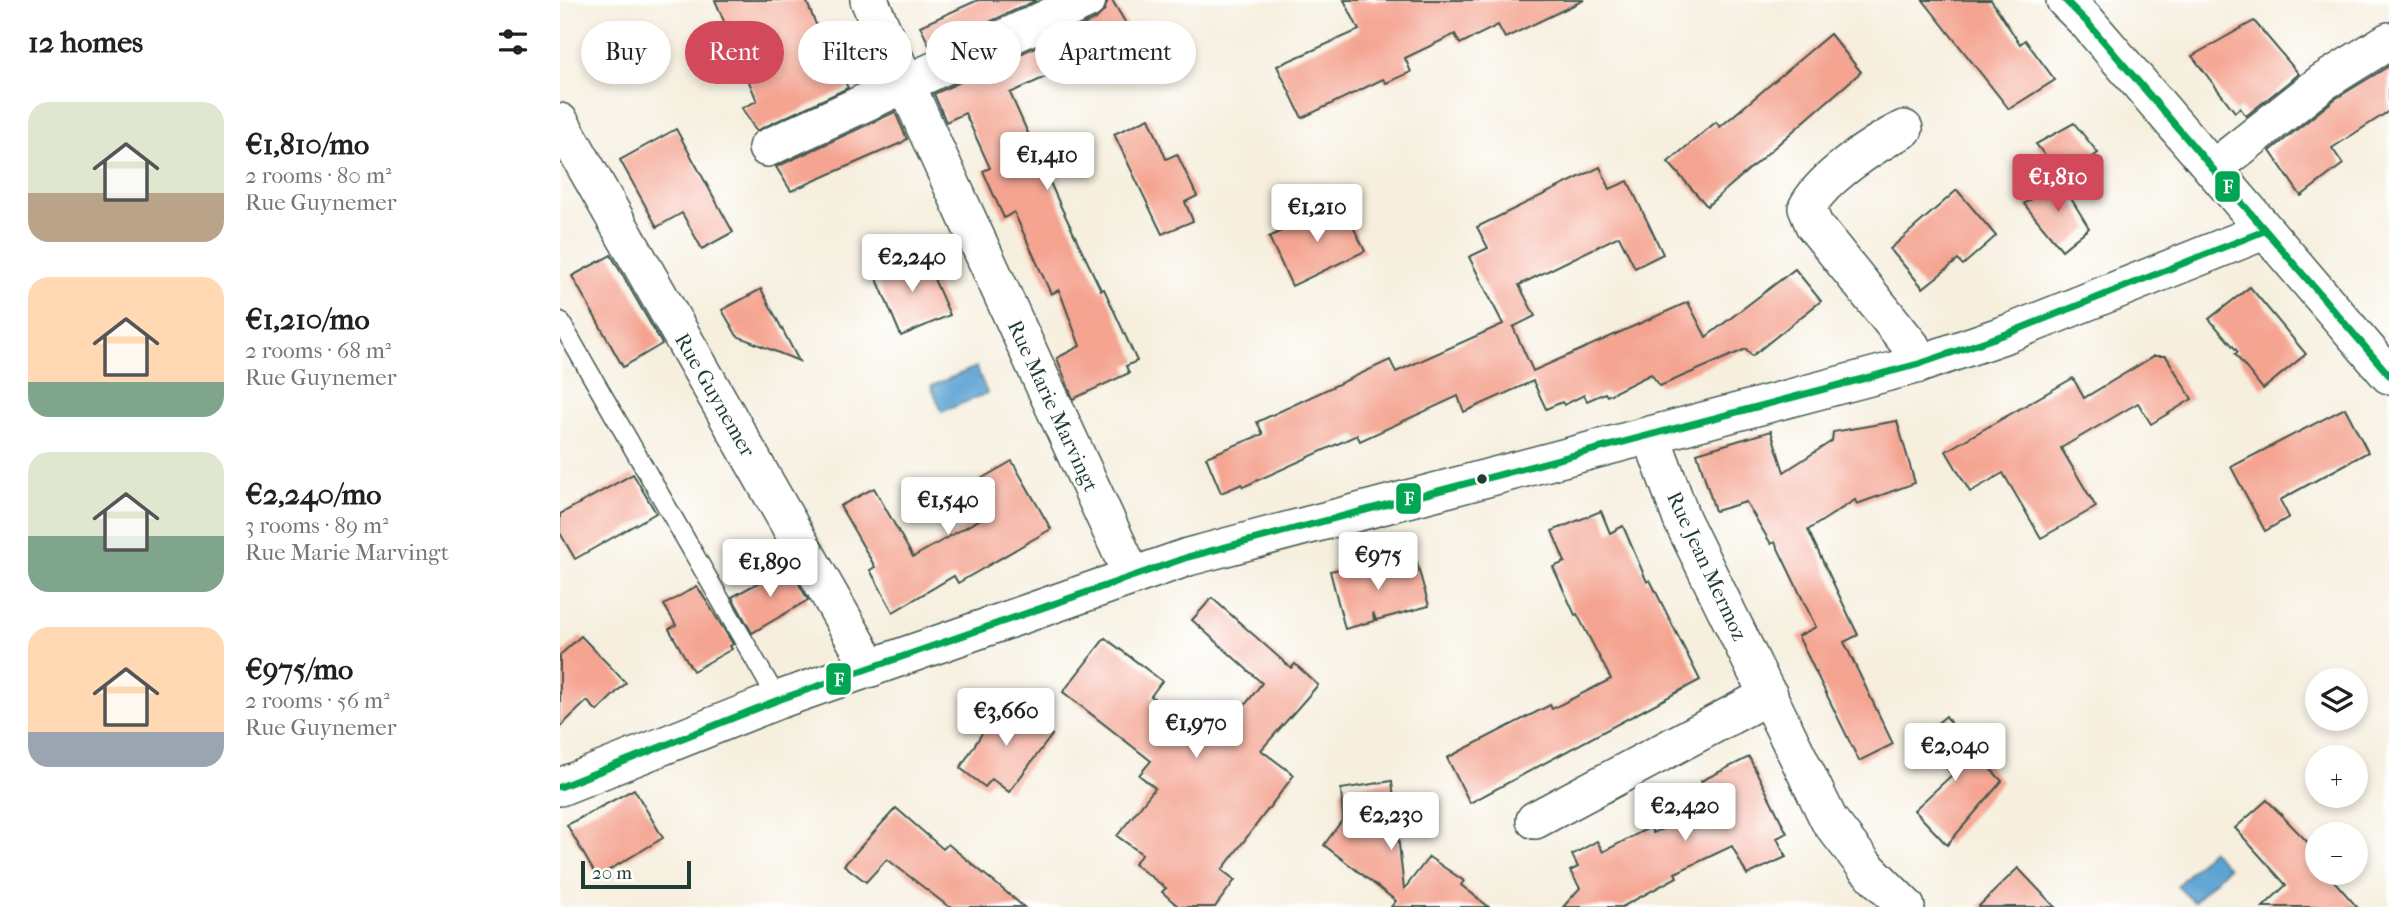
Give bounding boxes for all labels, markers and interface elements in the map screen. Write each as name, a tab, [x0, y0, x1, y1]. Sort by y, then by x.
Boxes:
chip: Buy	[581, 21, 671, 84]
chip: Rent	[685, 21, 784, 84]
chip: Filters	[798, 21, 912, 84]
chip: New	[926, 21, 1021, 84]
chip: Apartment	[1035, 21, 1196, 84]
icon: filters	[494, 23, 532, 61]
text: 12 homes	[28, 25, 143, 60]
text: €1,810/mo	[245, 127, 369, 162]
icon: home	[84, 130, 168, 214]
pin: €1,410	[990, 132, 1104, 192]
text: €1,410	[1016, 141, 1078, 168]
pin: €1,810	[2001, 154, 2115, 214]
text: 2 rooms · 80 m²	[245, 162, 392, 189]
text: €1,810	[2029, 163, 2087, 190]
line badge: F	[2214, 170, 2241, 203]
text: F	[2222, 176, 2234, 198]
pin: €1,210	[1260, 184, 1374, 244]
text: Rue Guynemer	[245, 189, 397, 216]
text: €1,210	[1287, 193, 1347, 220]
pin: €2,240	[855, 234, 969, 294]
text: €2,240	[878, 243, 946, 270]
text: €1,210/mo	[245, 302, 370, 337]
icon: home	[84, 305, 168, 389]
street label: Rue Marie Marvingt	[1003, 317, 1103, 496]
street label: Rue Guynemer	[670, 329, 760, 461]
text: 2 rooms · 68 m²	[245, 337, 391, 364]
text: Rue Guynemer	[245, 364, 397, 391]
unlabelled marker	[1475, 472, 1489, 486]
text: €2,240/mo	[245, 477, 382, 512]
pin: €1,540	[891, 477, 1005, 537]
icon: home	[84, 480, 168, 564]
line badge: F	[1395, 482, 1422, 515]
text: €1,540	[917, 486, 979, 513]
text: F	[1403, 488, 1415, 510]
street label: Rue Jean Mermoz	[1662, 488, 1752, 644]
text: 3 rooms · 89 m²	[245, 512, 389, 539]
pin: €975	[1337, 532, 1419, 592]
text: Rue Marie Marvingt	[245, 539, 449, 566]
pin: €1,890	[713, 540, 827, 599]
text: €975	[1355, 541, 1401, 568]
text: €1,890	[739, 548, 801, 575]
text: €975/mo	[245, 652, 353, 687]
icon: home	[84, 655, 168, 739]
line badge: F	[825, 662, 852, 696]
map controls	[2305, 668, 2368, 885]
button: layers	[2305, 668, 2368, 731]
text: F	[833, 669, 845, 691]
text: 2 rooms · 56 m²	[245, 687, 390, 714]
pin: €3,660	[949, 688, 1063, 748]
text: €3,660	[973, 697, 1039, 724]
pin: €1,970	[1139, 700, 1253, 760]
text: €1,970	[1165, 709, 1227, 736]
text: Rue Guynemer	[245, 714, 397, 741]
pin: €2,040	[1898, 724, 2012, 783]
text: €2,040	[1921, 732, 1989, 759]
button: +	[2305, 745, 2368, 808]
pin: €2,420	[1628, 784, 1742, 843]
pin: €2,230	[1334, 792, 1448, 852]
text: €2,420	[1651, 792, 1719, 819]
text: €2,230	[1359, 801, 1423, 828]
button: −	[2305, 822, 2368, 885]
scale bar	[581, 858, 691, 890]
text: 20 m	[592, 862, 632, 884]

